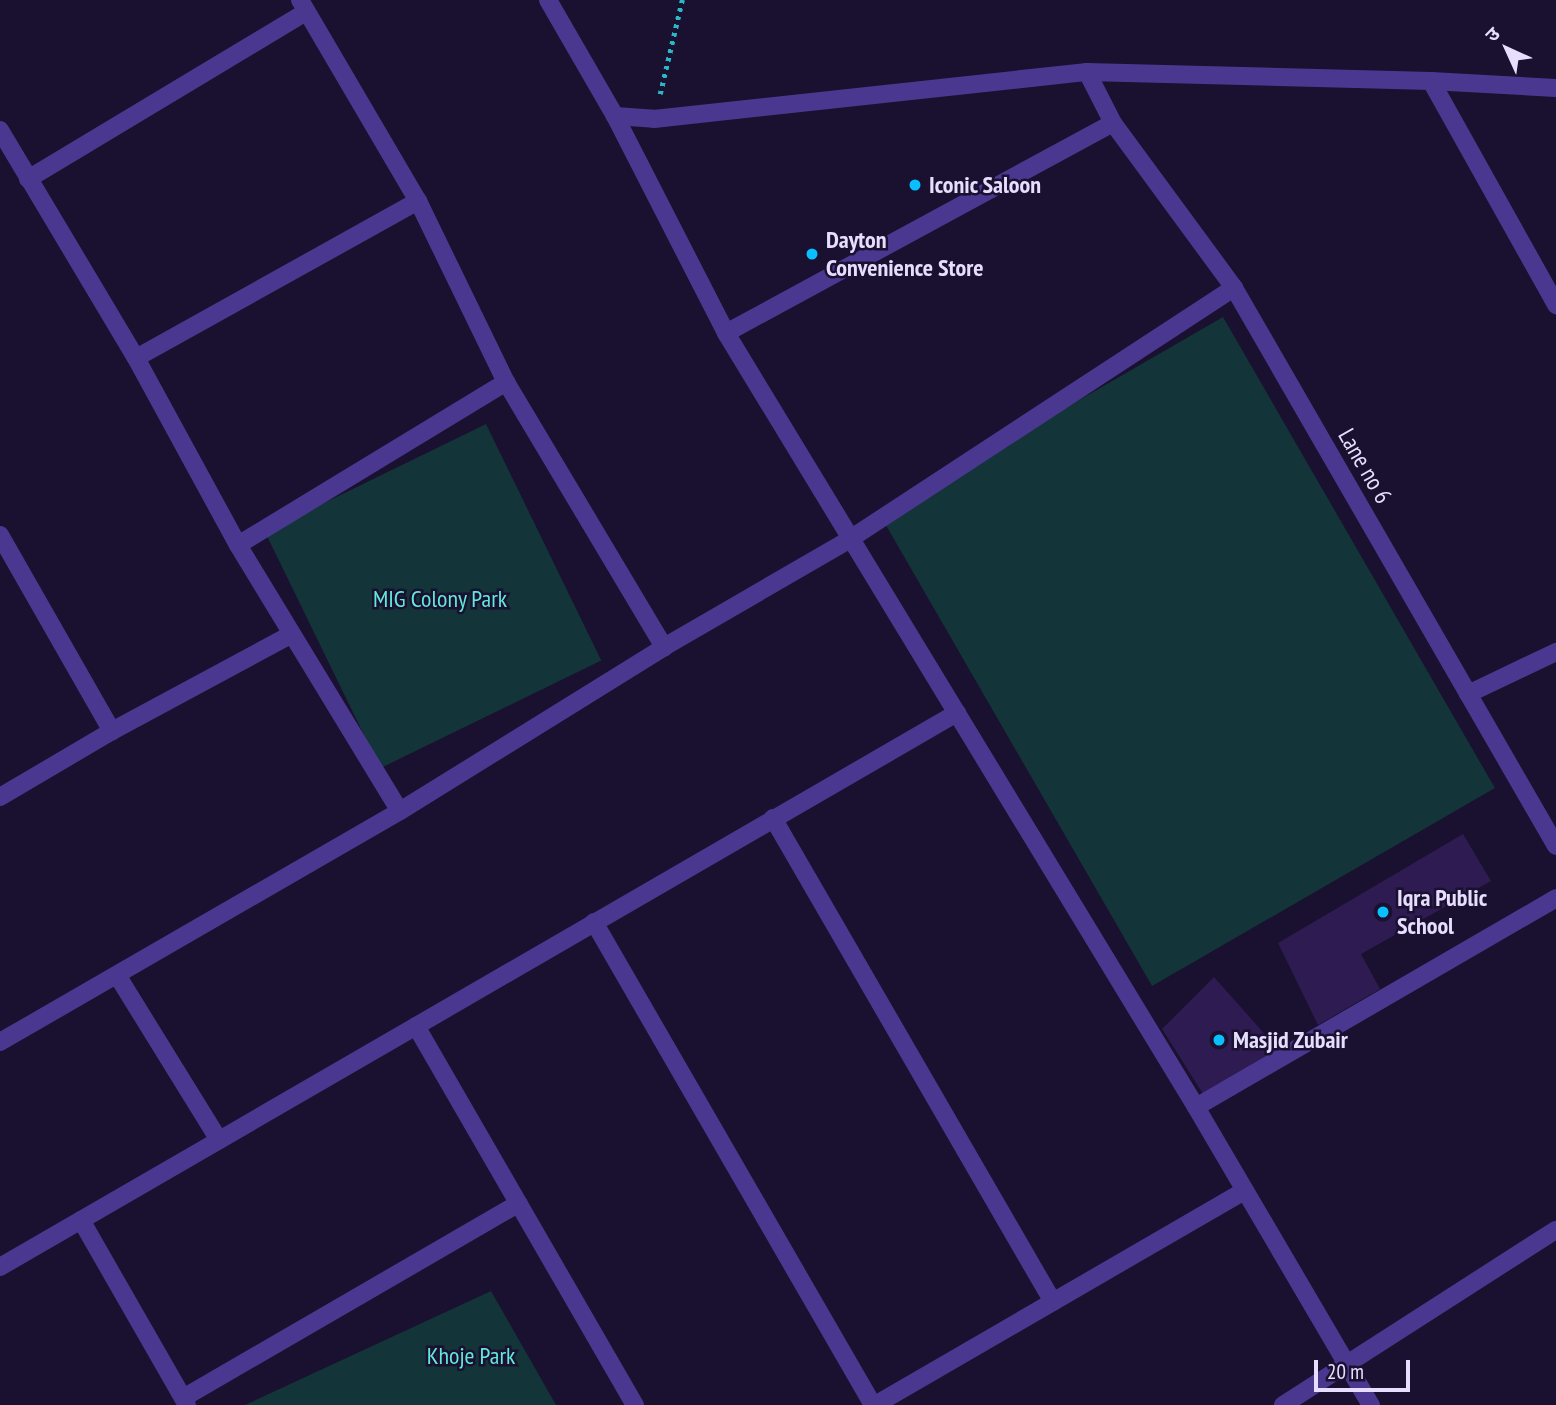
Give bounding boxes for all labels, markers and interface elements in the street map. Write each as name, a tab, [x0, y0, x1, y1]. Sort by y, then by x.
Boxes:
north arrow	[1472, 14, 1542, 84]
text: उ	[1480, 22, 1505, 47]
place label: Iconic Saloon	[929, 171, 1041, 199]
marker: Iconic Saloon	[907, 177, 923, 193]
place label: Dayton Convenience Store	[826, 226, 983, 282]
marker: Dayton Convenience Store	[804, 246, 820, 262]
street label: Lane no 6	[1332, 423, 1398, 509]
park label: MIG Colony Park	[373, 585, 507, 613]
place label: Iqra Public School	[1397, 884, 1487, 940]
marker: Iqra Public School	[1375, 904, 1391, 920]
place label: Masjid Zubair	[1233, 1026, 1348, 1054]
marker: Masjid Zubair	[1211, 1032, 1227, 1048]
park label: Khoje Park	[427, 1342, 515, 1370]
scale bar	[1318, 1346, 1414, 1390]
text: 20 m	[1327, 1358, 1364, 1385]

